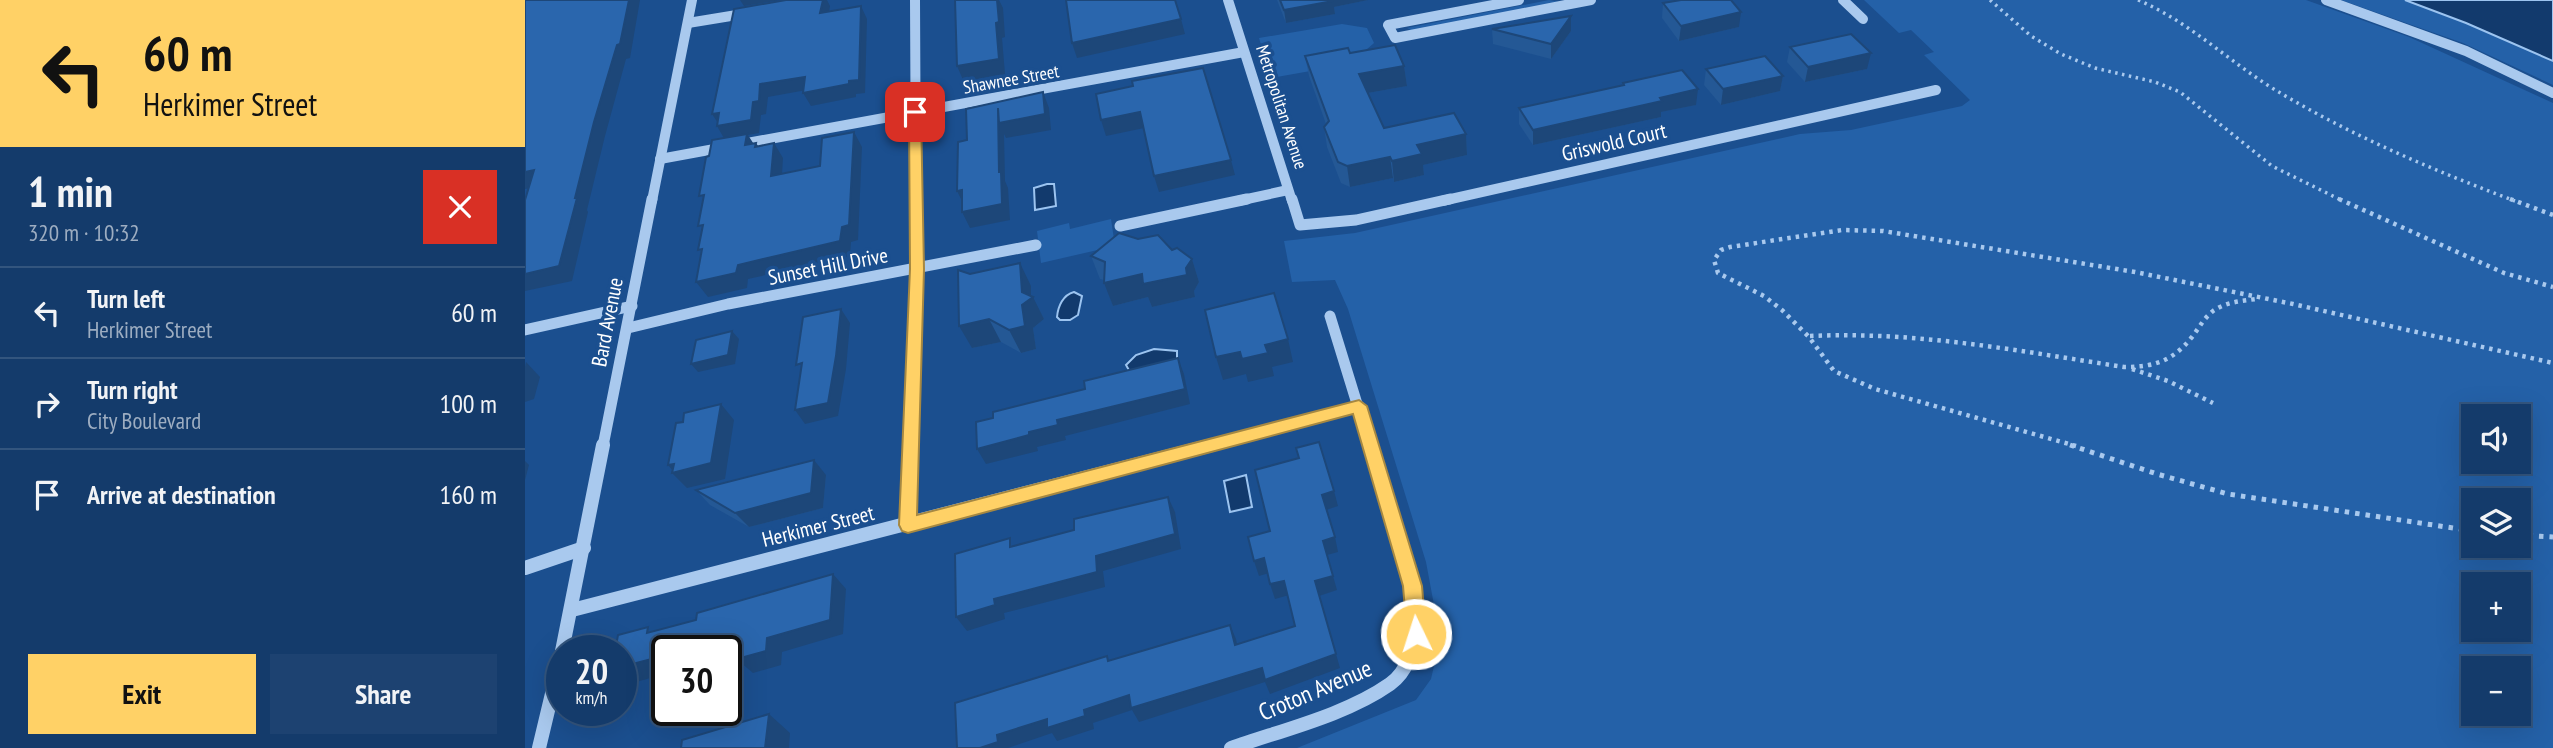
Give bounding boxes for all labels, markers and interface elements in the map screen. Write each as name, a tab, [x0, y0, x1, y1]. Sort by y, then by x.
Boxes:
text: 60 m	[143, 21, 232, 85]
icon: left	[28, 28, 119, 119]
street label: Metropolitan Avenue	[1251, 42, 1313, 172]
street label: Shawnee Street	[961, 59, 1061, 99]
pin	[885, 82, 945, 142]
text: Herkimer Street	[143, 83, 317, 125]
icon: arrive	[896, 93, 934, 131]
street label: Griswold Court	[1559, 117, 1669, 167]
text: 1 min	[28, 164, 113, 219]
button: close	[423, 170, 497, 244]
text: 320 m · 10:32	[28, 218, 140, 247]
street label: Sunset Hill Drive	[766, 241, 890, 291]
street label: Bard Avenue	[585, 275, 629, 369]
text: Turn left	[87, 282, 165, 315]
icon: left	[28, 294, 66, 332]
text: 60 m	[451, 296, 497, 329]
text: Herkimer Street	[87, 315, 212, 344]
text: Turn right	[87, 373, 178, 406]
icon: right	[28, 385, 66, 423]
text: 100 m	[439, 387, 497, 420]
map controls	[2461, 404, 2531, 726]
button: sound	[2461, 404, 2531, 474]
text: City Boulevard	[87, 406, 201, 435]
icon: arrive	[28, 476, 66, 514]
text: Arrive at destination	[87, 478, 276, 511]
text: 160 m	[439, 478, 497, 511]
button: layers	[2461, 488, 2531, 558]
street label: Herkimer Street	[759, 499, 877, 553]
button: +	[2461, 572, 2531, 642]
position arrow	[1379, 597, 1453, 671]
speed limit sign: 30	[651, 635, 742, 726]
text: 20	[575, 648, 608, 694]
street label: Croton Avenue	[1254, 652, 1376, 728]
button: Exit	[28, 654, 256, 734]
button: Share	[270, 654, 497, 734]
button: −	[2461, 656, 2531, 726]
text: km/h	[576, 686, 607, 709]

